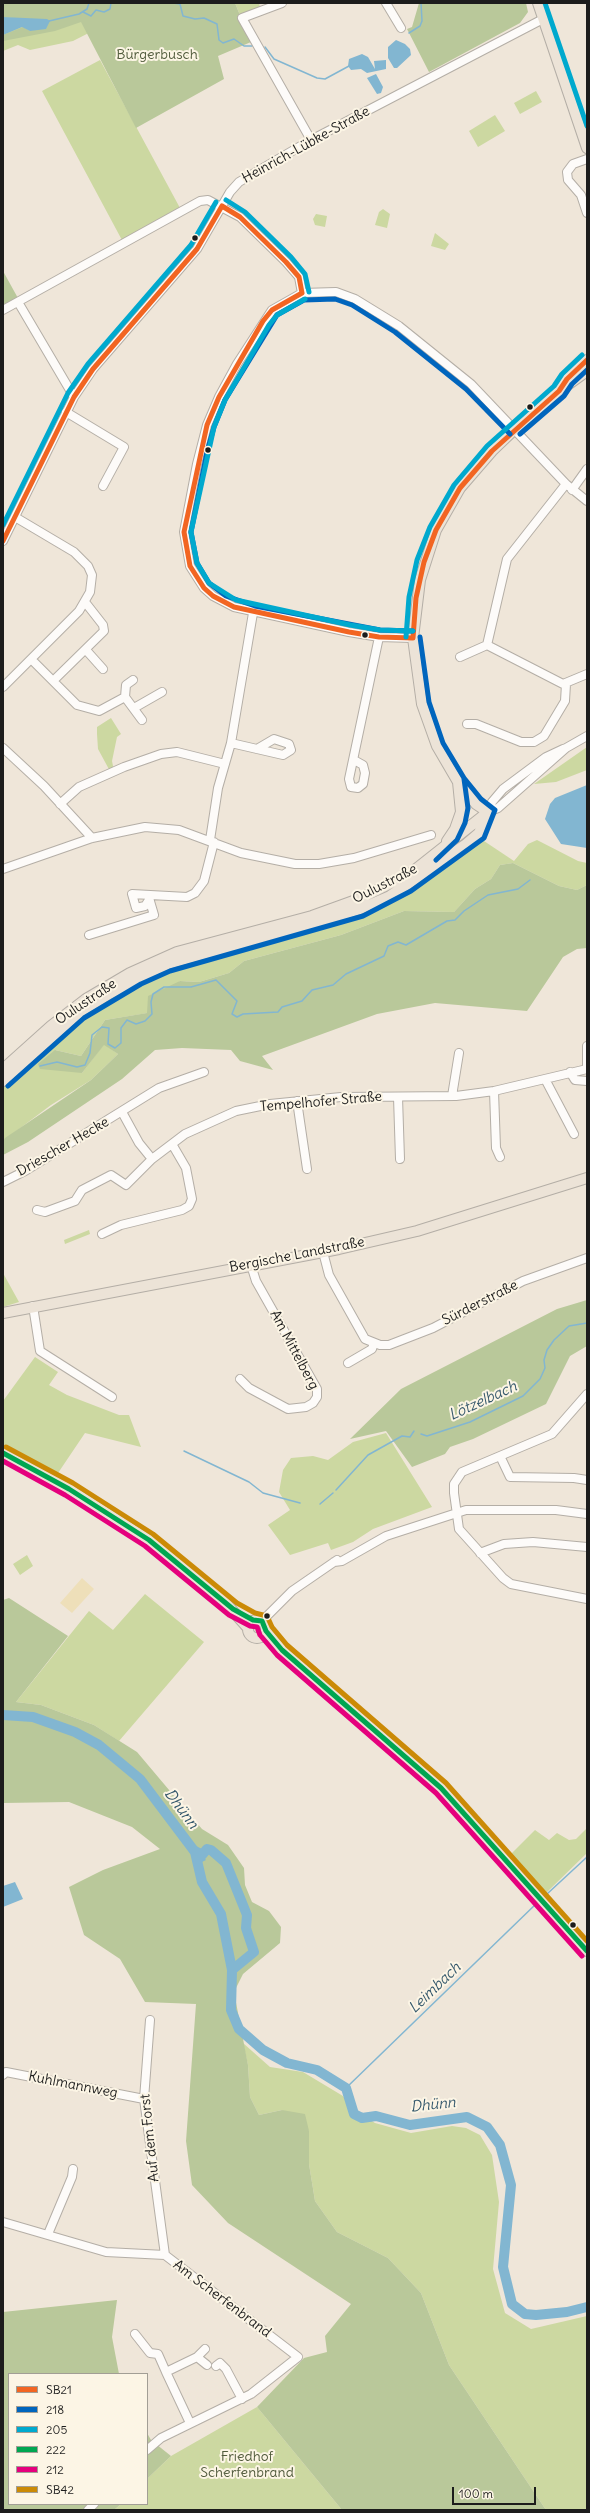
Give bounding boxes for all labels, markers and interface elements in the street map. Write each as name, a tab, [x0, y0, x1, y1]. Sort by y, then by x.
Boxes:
park label: Bürgerbusch	[116, 47, 198, 63]
street label: Heinrich-Lübke-Straße	[239, 103, 373, 187]
unlabelled marker	[190, 233, 200, 243]
unlabelled marker	[525, 402, 535, 412]
unlabelled marker	[203, 445, 213, 455]
unlabelled marker	[360, 630, 370, 640]
street label: Oulustraße	[350, 861, 420, 907]
street label: Oulustraße	[52, 975, 120, 1029]
street label: Tempelhofer Straße	[259, 1088, 383, 1116]
street label: Driescher Hecke	[14, 1114, 112, 1180]
street label: Bergische Landstraße	[228, 1234, 366, 1276]
street label: Sürderstraße	[439, 1277, 521, 1329]
street label: Am Mittelberg	[266, 1307, 322, 1393]
water label: Lötzelbach	[446, 1377, 520, 1425]
unlabelled marker	[262, 1611, 272, 1621]
water label: Dhünn	[160, 1785, 202, 1833]
unlabelled marker	[568, 1920, 578, 1930]
water label: Leimbach	[405, 1959, 465, 2017]
street label: Kuhlmannweg	[27, 2068, 119, 2102]
street label: Auf dem Forst	[137, 2093, 163, 2183]
water label: Dhünn	[410, 2094, 456, 2116]
street label: Am Scherfenbrand	[170, 2257, 274, 2341]
legend	[8, 2373, 148, 2505]
text: SB21	[46, 2382, 72, 2397]
text: 218	[46, 2402, 64, 2417]
text: 205	[46, 2422, 67, 2437]
text: 222	[46, 2442, 66, 2457]
park label: Friedhof Scherfenbrand	[200, 2449, 294, 2482]
text: 212	[46, 2462, 64, 2477]
scale bar	[454, 2479, 538, 2505]
text: SB42	[46, 2482, 74, 2497]
text: 100 m	[459, 2486, 493, 2501]

